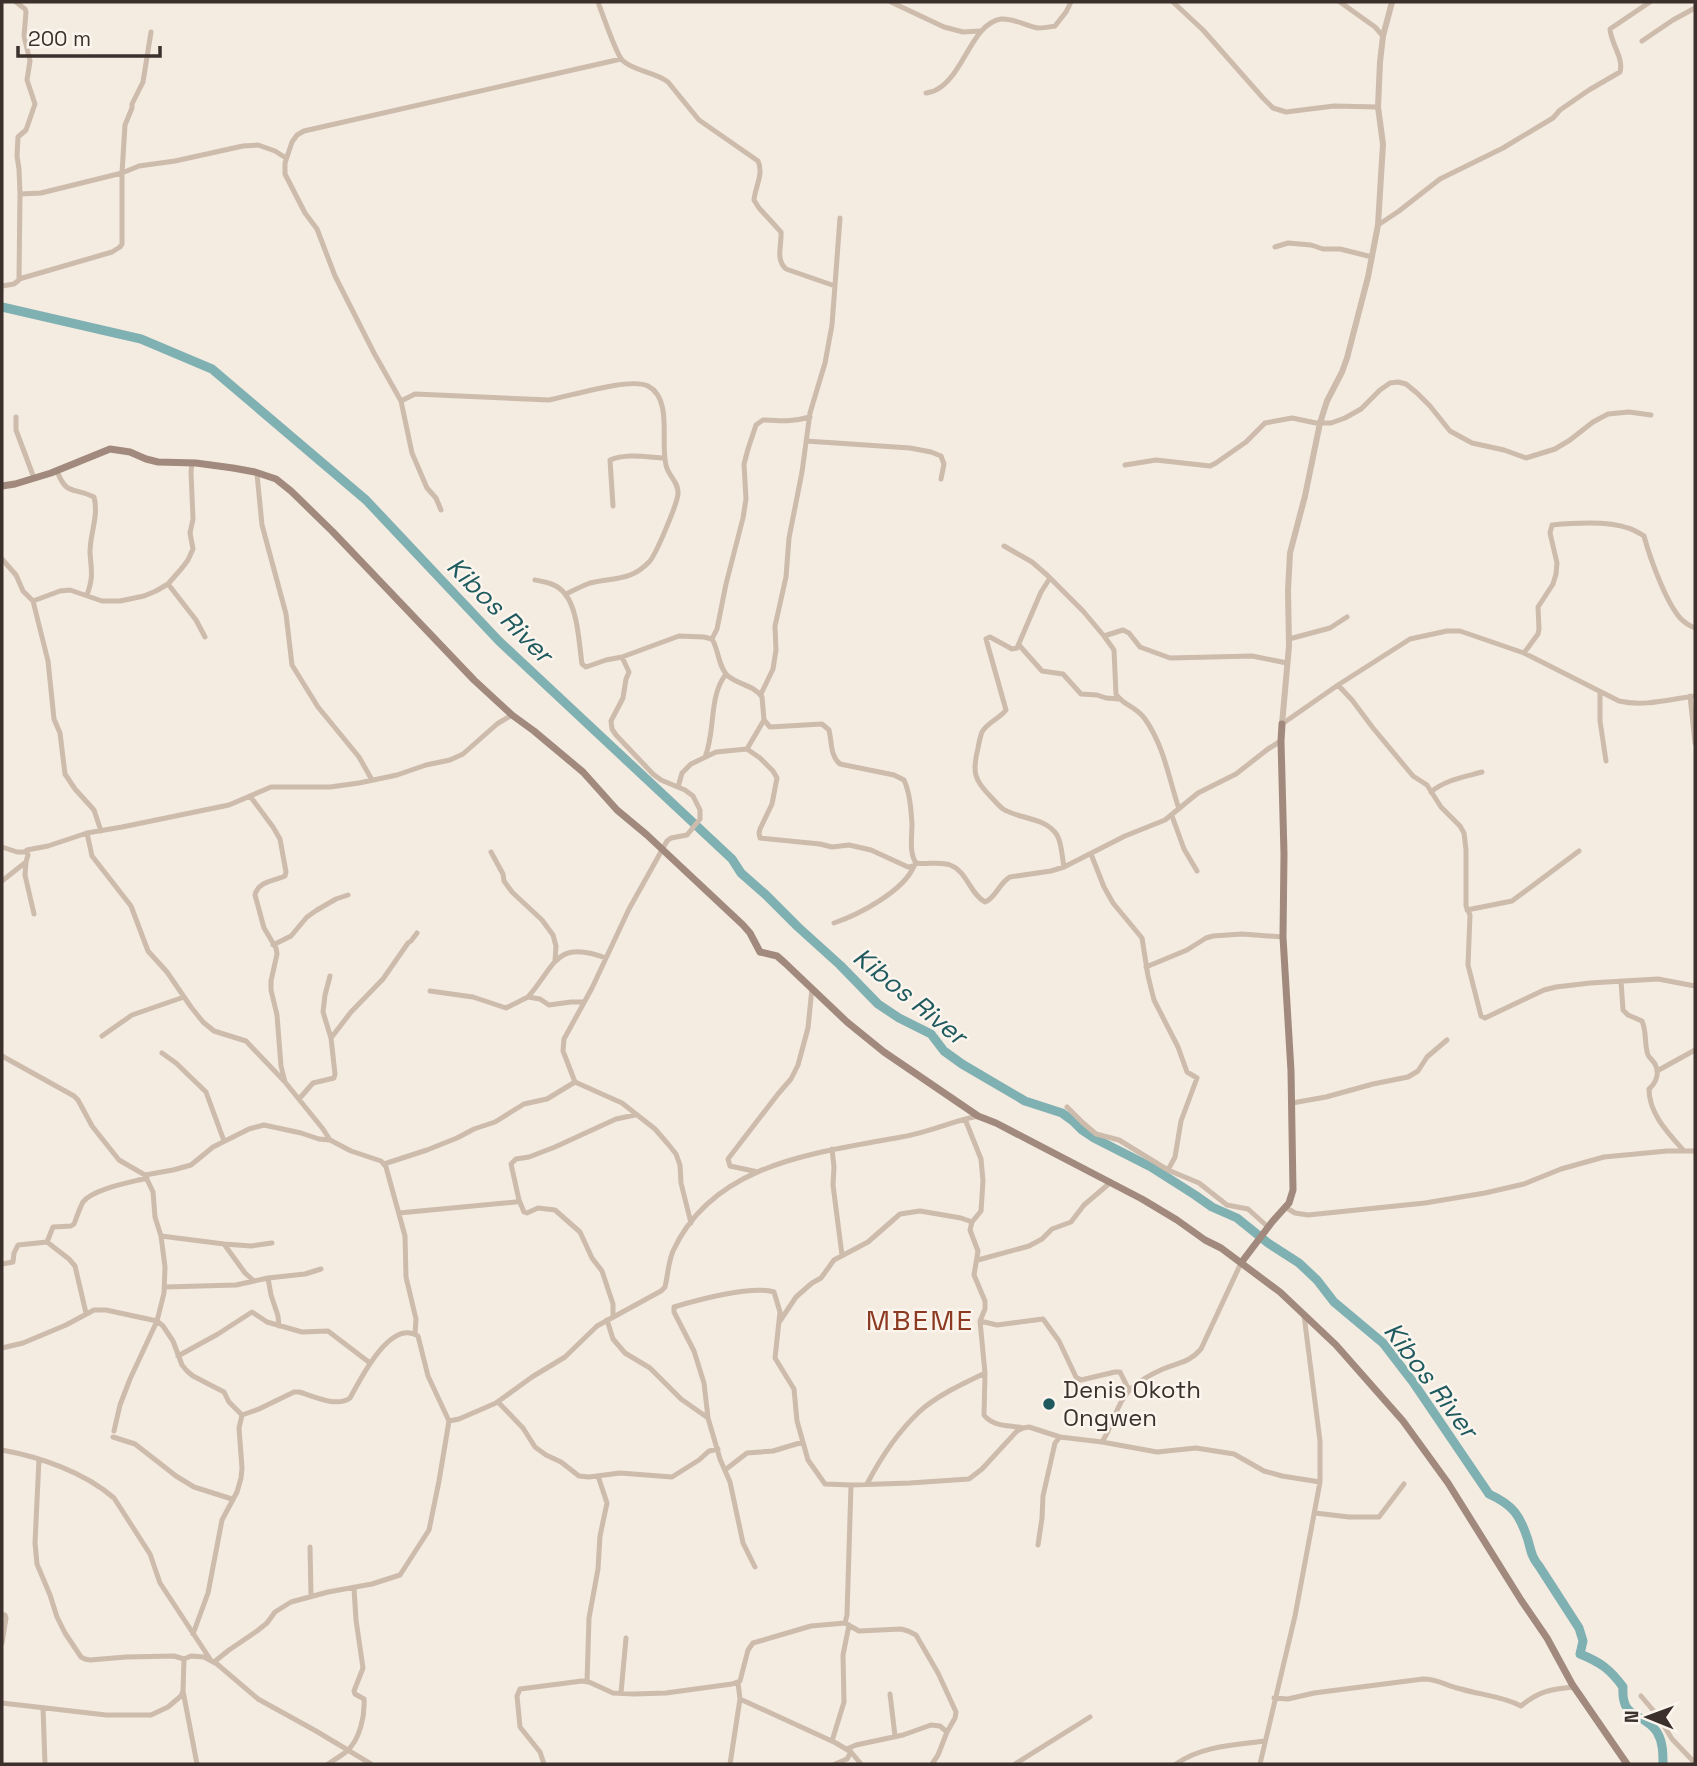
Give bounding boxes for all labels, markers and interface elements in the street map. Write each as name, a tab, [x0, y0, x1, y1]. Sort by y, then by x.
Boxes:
scale bar	[18, 14, 159, 58]
text: 200 m	[28, 25, 91, 52]
water label: Kibos River	[440, 550, 563, 673]
water label: Kibos River	[846, 940, 976, 1054]
district label: MBEME	[866, 1302, 974, 1338]
water label: Kibos River	[1376, 1315, 1488, 1447]
place label: Denis Okoth Ongwen	[1063, 1374, 1201, 1433]
marker: Denis Okoth Ongwen	[1041, 1396, 1057, 1412]
north arrow	[1613, 1682, 1683, 1752]
text: N	[1619, 1710, 1644, 1723]

